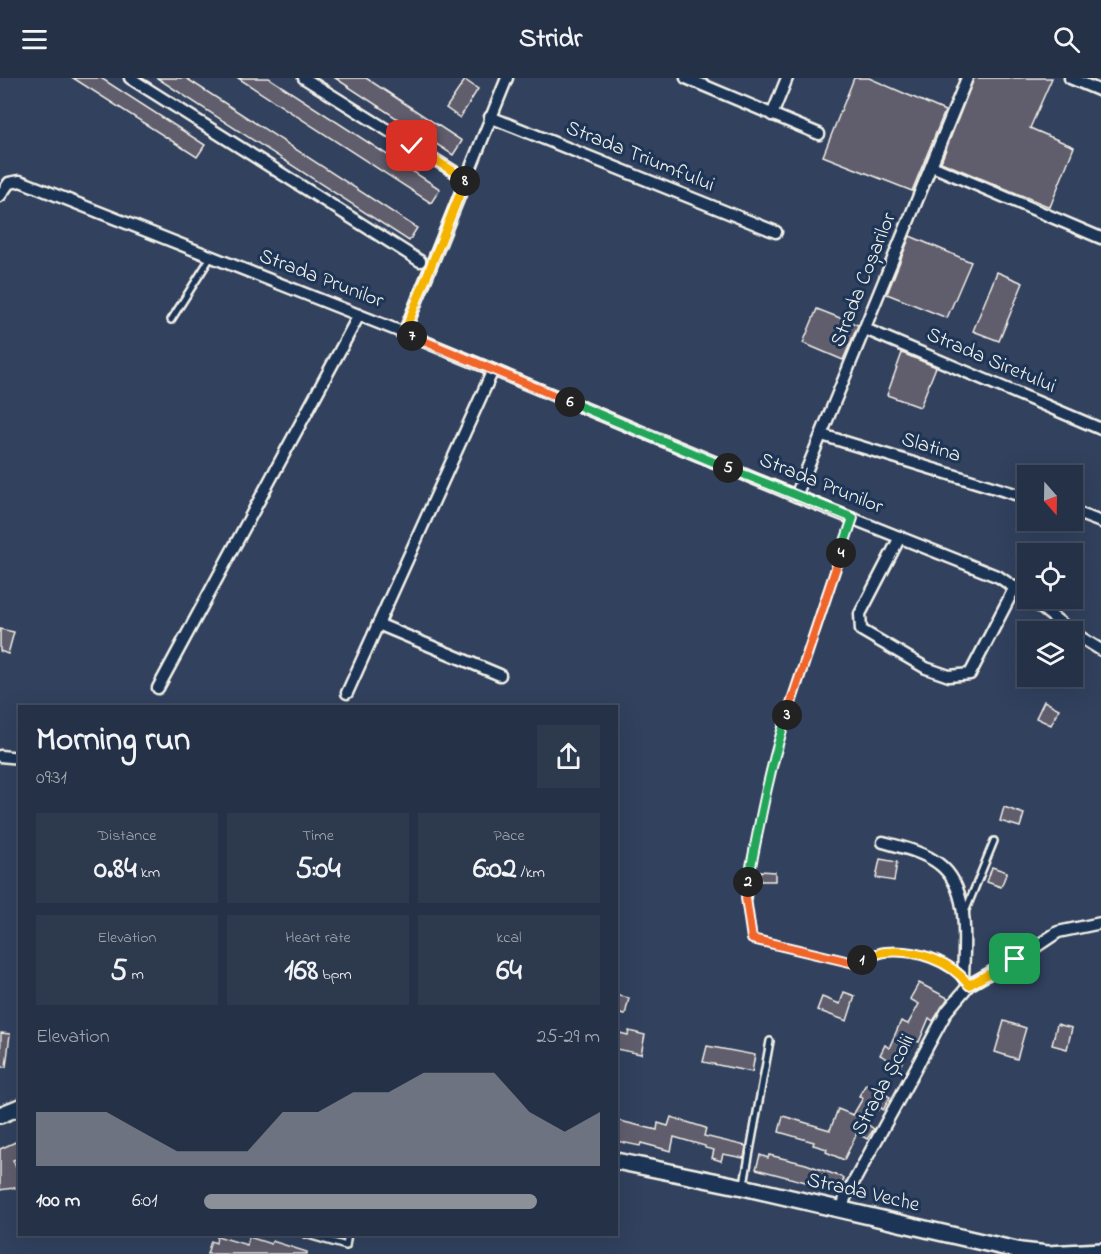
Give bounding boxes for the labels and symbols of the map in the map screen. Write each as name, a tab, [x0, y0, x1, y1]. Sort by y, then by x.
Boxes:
street label: Strada Triumfului	[561, 113, 719, 201]
pin	[386, 120, 437, 171]
pin: 8	[450, 166, 480, 196]
street label: Strada Coșarilor	[823, 208, 905, 352]
street label: Strada Prunilor	[254, 241, 388, 317]
street label: Strada Siretului	[922, 320, 1060, 402]
pin: 7	[397, 321, 427, 351]
pin: 6	[555, 387, 585, 417]
street label: Slatina	[897, 425, 965, 471]
street label: Strada Prunilor	[755, 446, 888, 523]
pin: 5	[713, 453, 743, 483]
north arrow	[1017, 465, 1083, 531]
pin: 4	[826, 538, 856, 568]
pin: 3	[772, 700, 802, 730]
pin: 2	[733, 867, 763, 897]
pin	[989, 933, 1040, 984]
pin: 1	[847, 945, 877, 975]
street label: Strada Școlii	[845, 1029, 923, 1141]
street label: Strada Veche	[804, 1165, 923, 1221]

